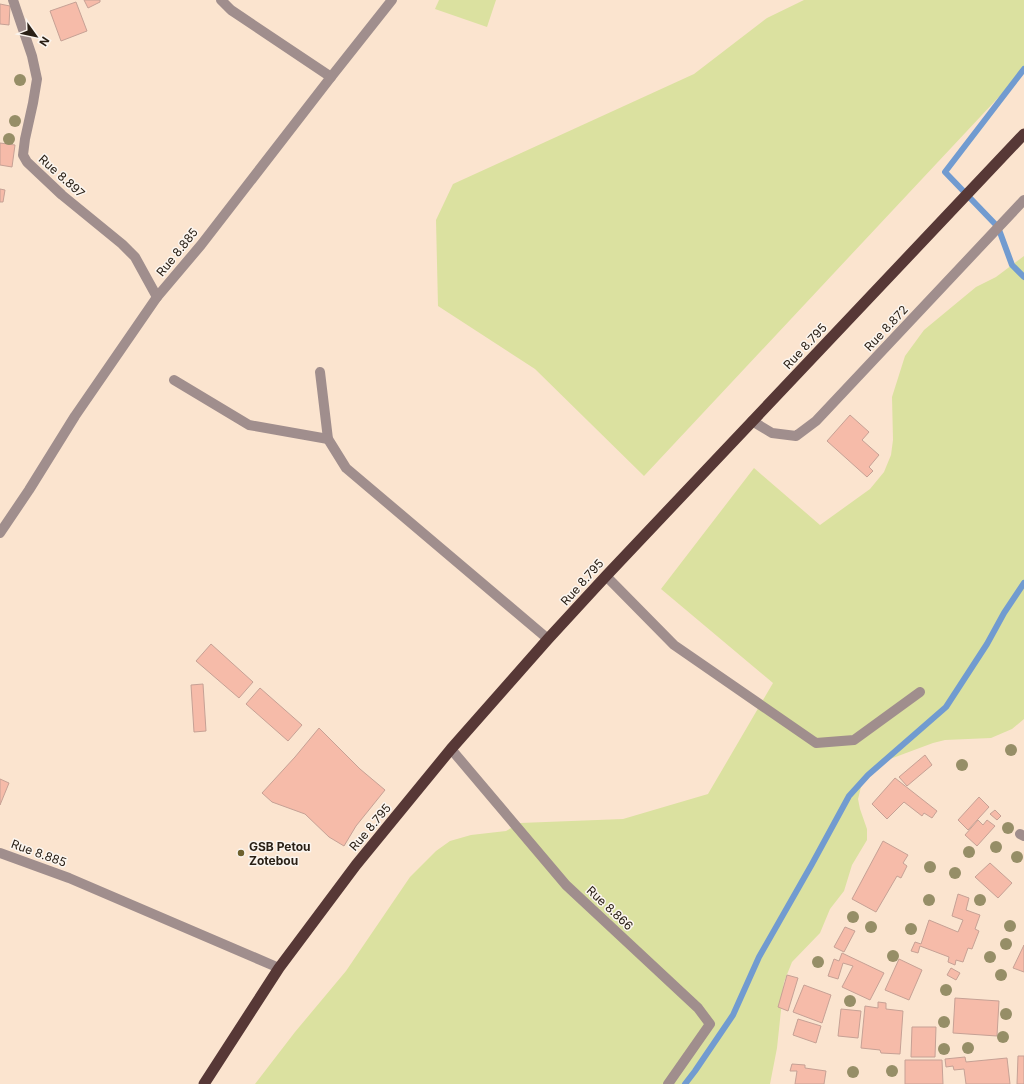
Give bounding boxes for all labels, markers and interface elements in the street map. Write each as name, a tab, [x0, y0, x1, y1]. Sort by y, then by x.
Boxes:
north arrow	[16, 16, 56, 56]
text: N	[36, 34, 53, 49]
street label: Rue 8.897	[36, 151, 88, 201]
street label: Rue 8.885	[153, 225, 201, 279]
street label: Rue 8.872	[861, 302, 911, 354]
street label: Rue 8.795	[780, 320, 830, 372]
street label: Rue 8.795	[557, 556, 607, 608]
street label: Rue 8.795	[346, 800, 394, 854]
street label: Rue 8.885	[9, 836, 69, 870]
place label: GSB Petou Zotebou	[249, 839, 311, 868]
marker: GSB Petou Zotebou	[236, 848, 246, 858]
street label: Rue 8.866	[584, 883, 636, 933]

